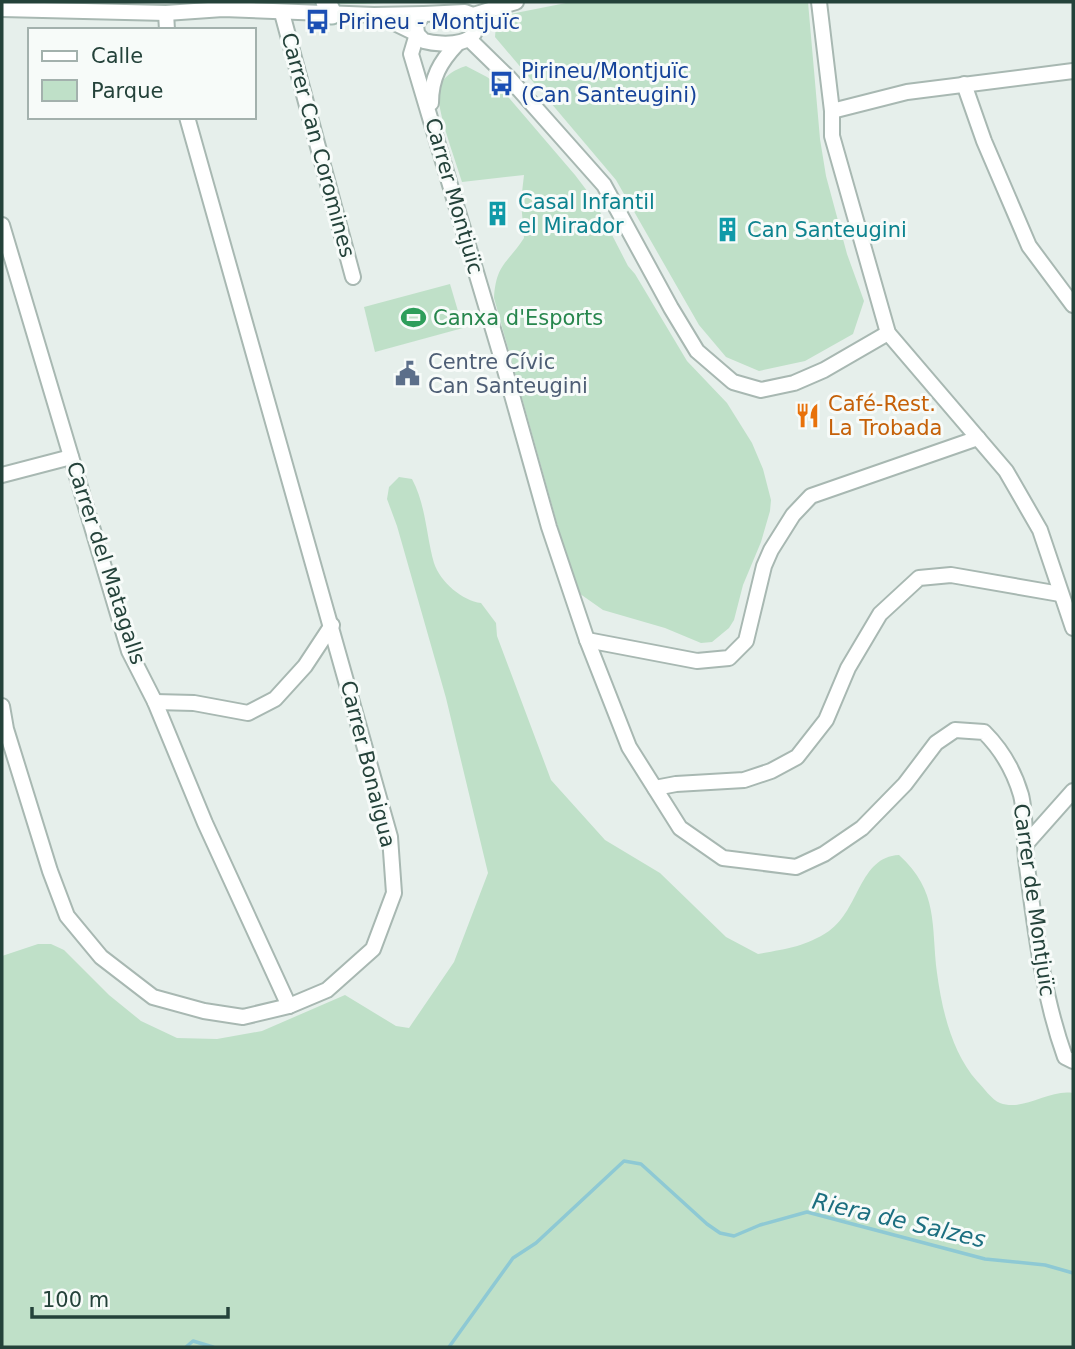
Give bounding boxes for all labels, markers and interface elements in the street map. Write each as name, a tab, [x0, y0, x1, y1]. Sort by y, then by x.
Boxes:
bus stop icon: Pirineu - Montjuïc	[304, 8, 332, 36]
place label: Pirineu - Montjuïc	[338, 10, 520, 34]
legend	[28, 28, 256, 119]
street label: Carrer Can Coromines	[276, 30, 360, 260]
text: Calle	[91, 44, 143, 68]
place label: Pirineu/Montjuïc (Can Santeugini)	[521, 59, 697, 107]
bus stop icon: Pirineu/Montjuïc (Can Santeugini)	[487, 69, 515, 97]
text: Parque	[91, 79, 163, 103]
street label: Carrer Montjuïc	[420, 115, 488, 277]
place label: Casal Infantil el Mirador	[518, 190, 655, 238]
building icon: Casal Infantil el Mirador	[484, 200, 512, 228]
building icon: Can Santeugini	[713, 216, 741, 244]
place label: Can Santeugini	[747, 218, 907, 242]
sports icon: Canxa d'Esports	[399, 304, 427, 332]
place label: Canxa d'Esports	[433, 306, 603, 330]
place label: Centre Cívic Can Santeugini	[428, 350, 588, 398]
public building icon: Centre Cívic Can Santeugini	[394, 360, 422, 388]
place label: Café-Rest. La Trobada	[828, 392, 942, 440]
restaurant icon: Café-Rest. La Trobada	[794, 402, 822, 430]
street label: Carrer del Matagalls	[62, 459, 150, 667]
street label: Carrer Bonaigua	[336, 678, 400, 850]
street label: Carrer de Montjuïc	[1009, 802, 1059, 998]
water label: Riera de Salzes	[810, 1187, 988, 1253]
scale bar	[32, 1276, 228, 1320]
text: 100 m	[42, 1288, 109, 1312]

